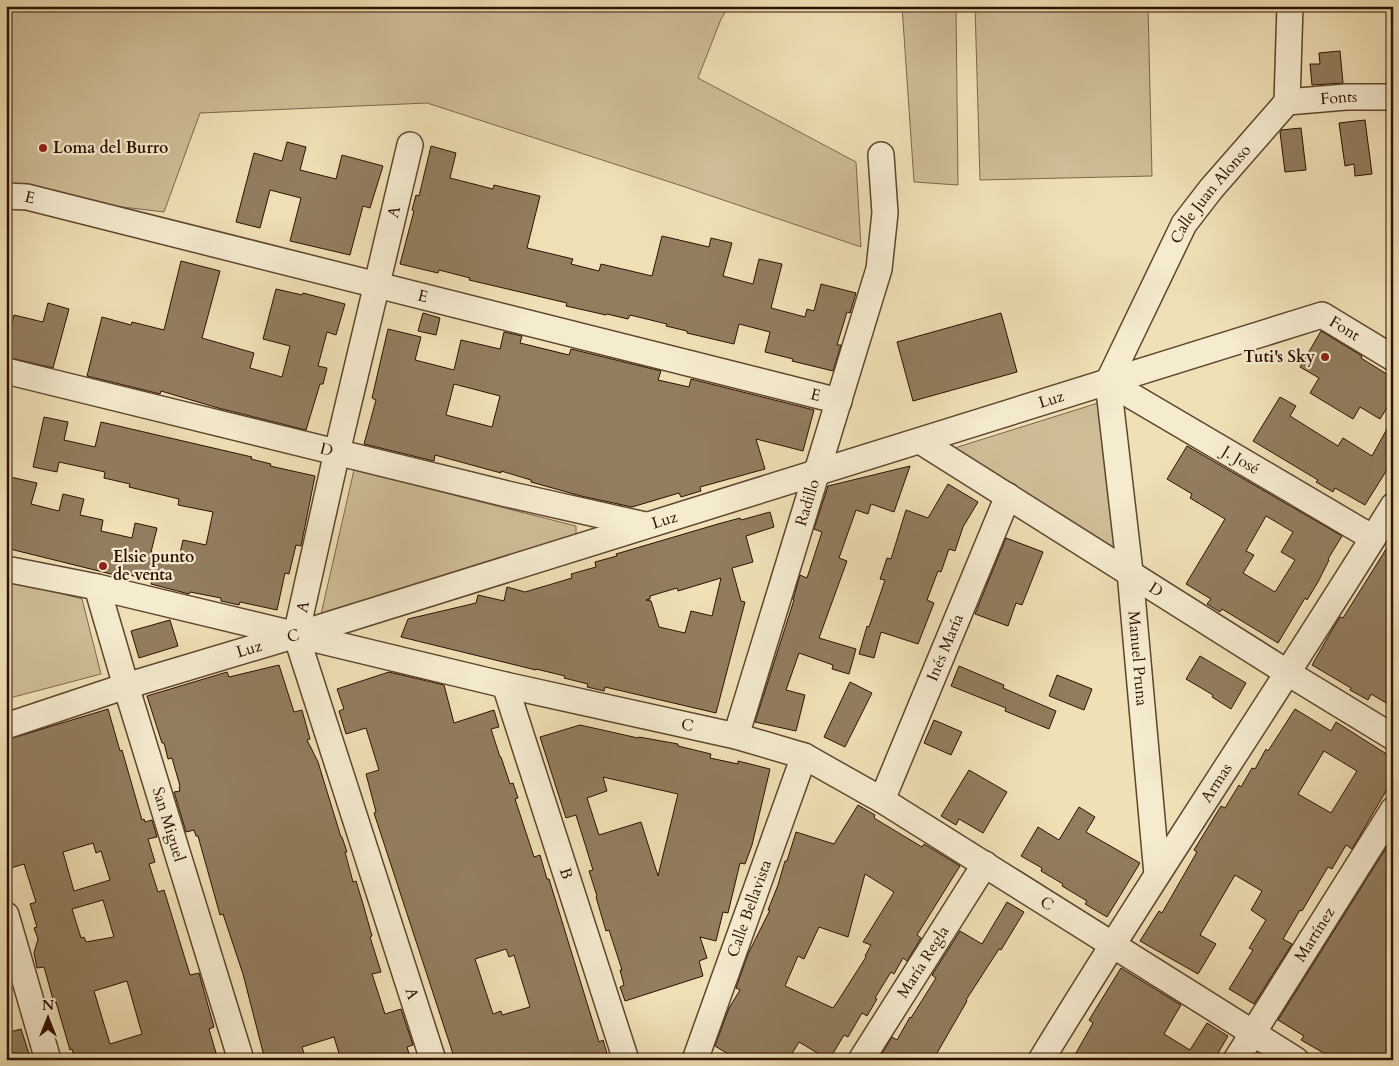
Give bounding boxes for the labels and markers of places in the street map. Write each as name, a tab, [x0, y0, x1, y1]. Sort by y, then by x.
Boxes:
place label: Loma del Burro	[53, 137, 168, 159]
marker: Loma del Burro	[37, 142, 49, 154]
place label: Tuti's Sky	[1243, 346, 1315, 368]
marker: Tuti's Sky	[1319, 351, 1331, 363]
place label: Elsie punto de venta	[113, 546, 194, 586]
marker: Elsie punto de venta	[97, 560, 109, 572]

